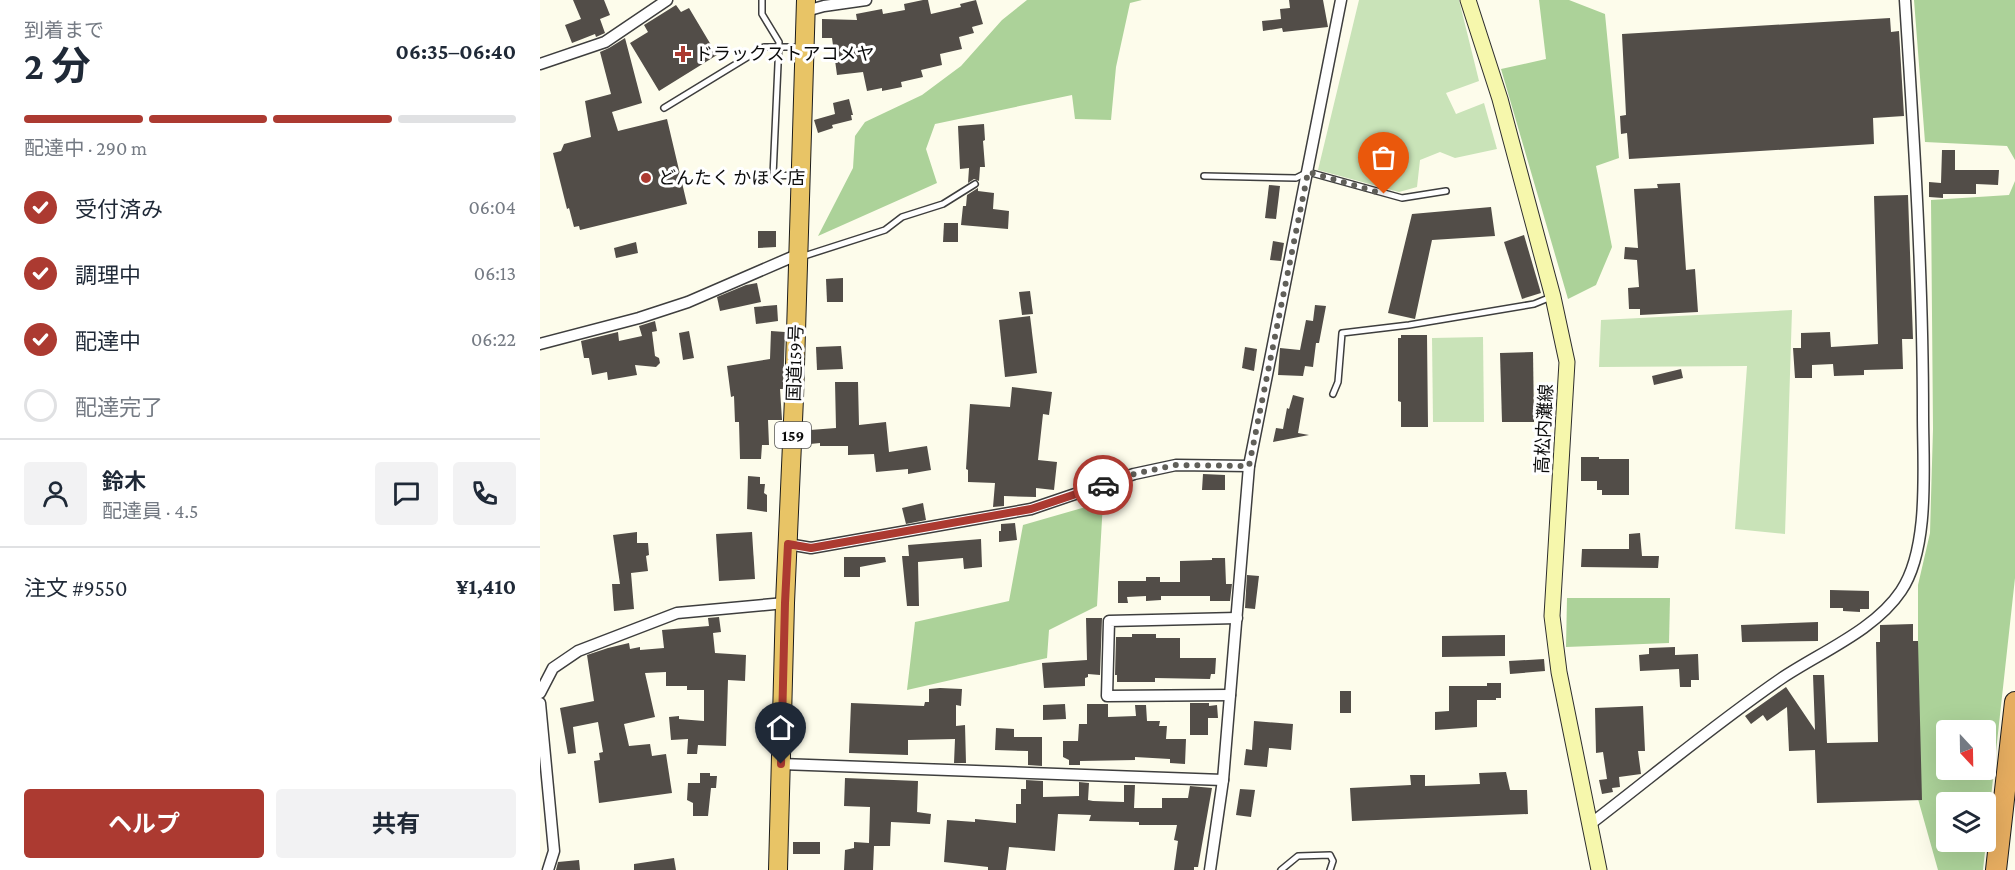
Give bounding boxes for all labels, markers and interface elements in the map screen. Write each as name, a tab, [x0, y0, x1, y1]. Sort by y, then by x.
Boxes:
text: 到着まで	[24, 19, 104, 41]
text: 06:35–06:40	[396, 39, 516, 64]
text: 2 分	[24, 44, 90, 87]
place label: ドラックストアコメヤ	[695, 44, 874, 64]
marker: ドラックストアコメヤ	[676, 47, 690, 61]
pin	[1358, 132, 1409, 194]
text: 配達中 · 290 m	[24, 137, 147, 159]
icon: bag	[1367, 141, 1400, 174]
place label: どんたく かほく店	[658, 168, 805, 188]
marker: どんたく かほく店	[639, 171, 653, 185]
icon: check	[24, 191, 57, 224]
text: 06:04	[468, 196, 516, 218]
text: 受付済み	[75, 197, 163, 222]
icon: check	[24, 257, 57, 290]
text: 06:13	[474, 262, 516, 284]
text: 調理中	[75, 263, 141, 288]
icon: check	[24, 323, 57, 356]
street label: 国道159号	[784, 324, 806, 402]
text: 06:22	[471, 328, 516, 350]
text: 配達中	[75, 329, 141, 354]
street label: 高松内灘線	[1532, 384, 1556, 474]
text: 配達完了	[75, 395, 163, 420]
road number: 159	[775, 422, 811, 448]
courier	[1073, 455, 1133, 515]
button: person	[24, 462, 87, 525]
button: chat	[375, 462, 438, 525]
button: phone	[453, 462, 516, 525]
text: 鈴木	[102, 469, 146, 494]
icon: car	[1087, 469, 1120, 502]
text: 配達員 · 4.5	[102, 500, 199, 522]
text: ¥1,410	[456, 574, 516, 599]
text: 注文 #9550	[24, 576, 127, 601]
pin	[755, 702, 806, 764]
icon: home	[764, 711, 797, 744]
north arrow	[1936, 720, 1996, 780]
map controls	[1936, 720, 1996, 852]
button: ヘルプ	[24, 789, 264, 858]
button: 共有	[276, 789, 516, 858]
button: layers	[1936, 792, 1996, 852]

